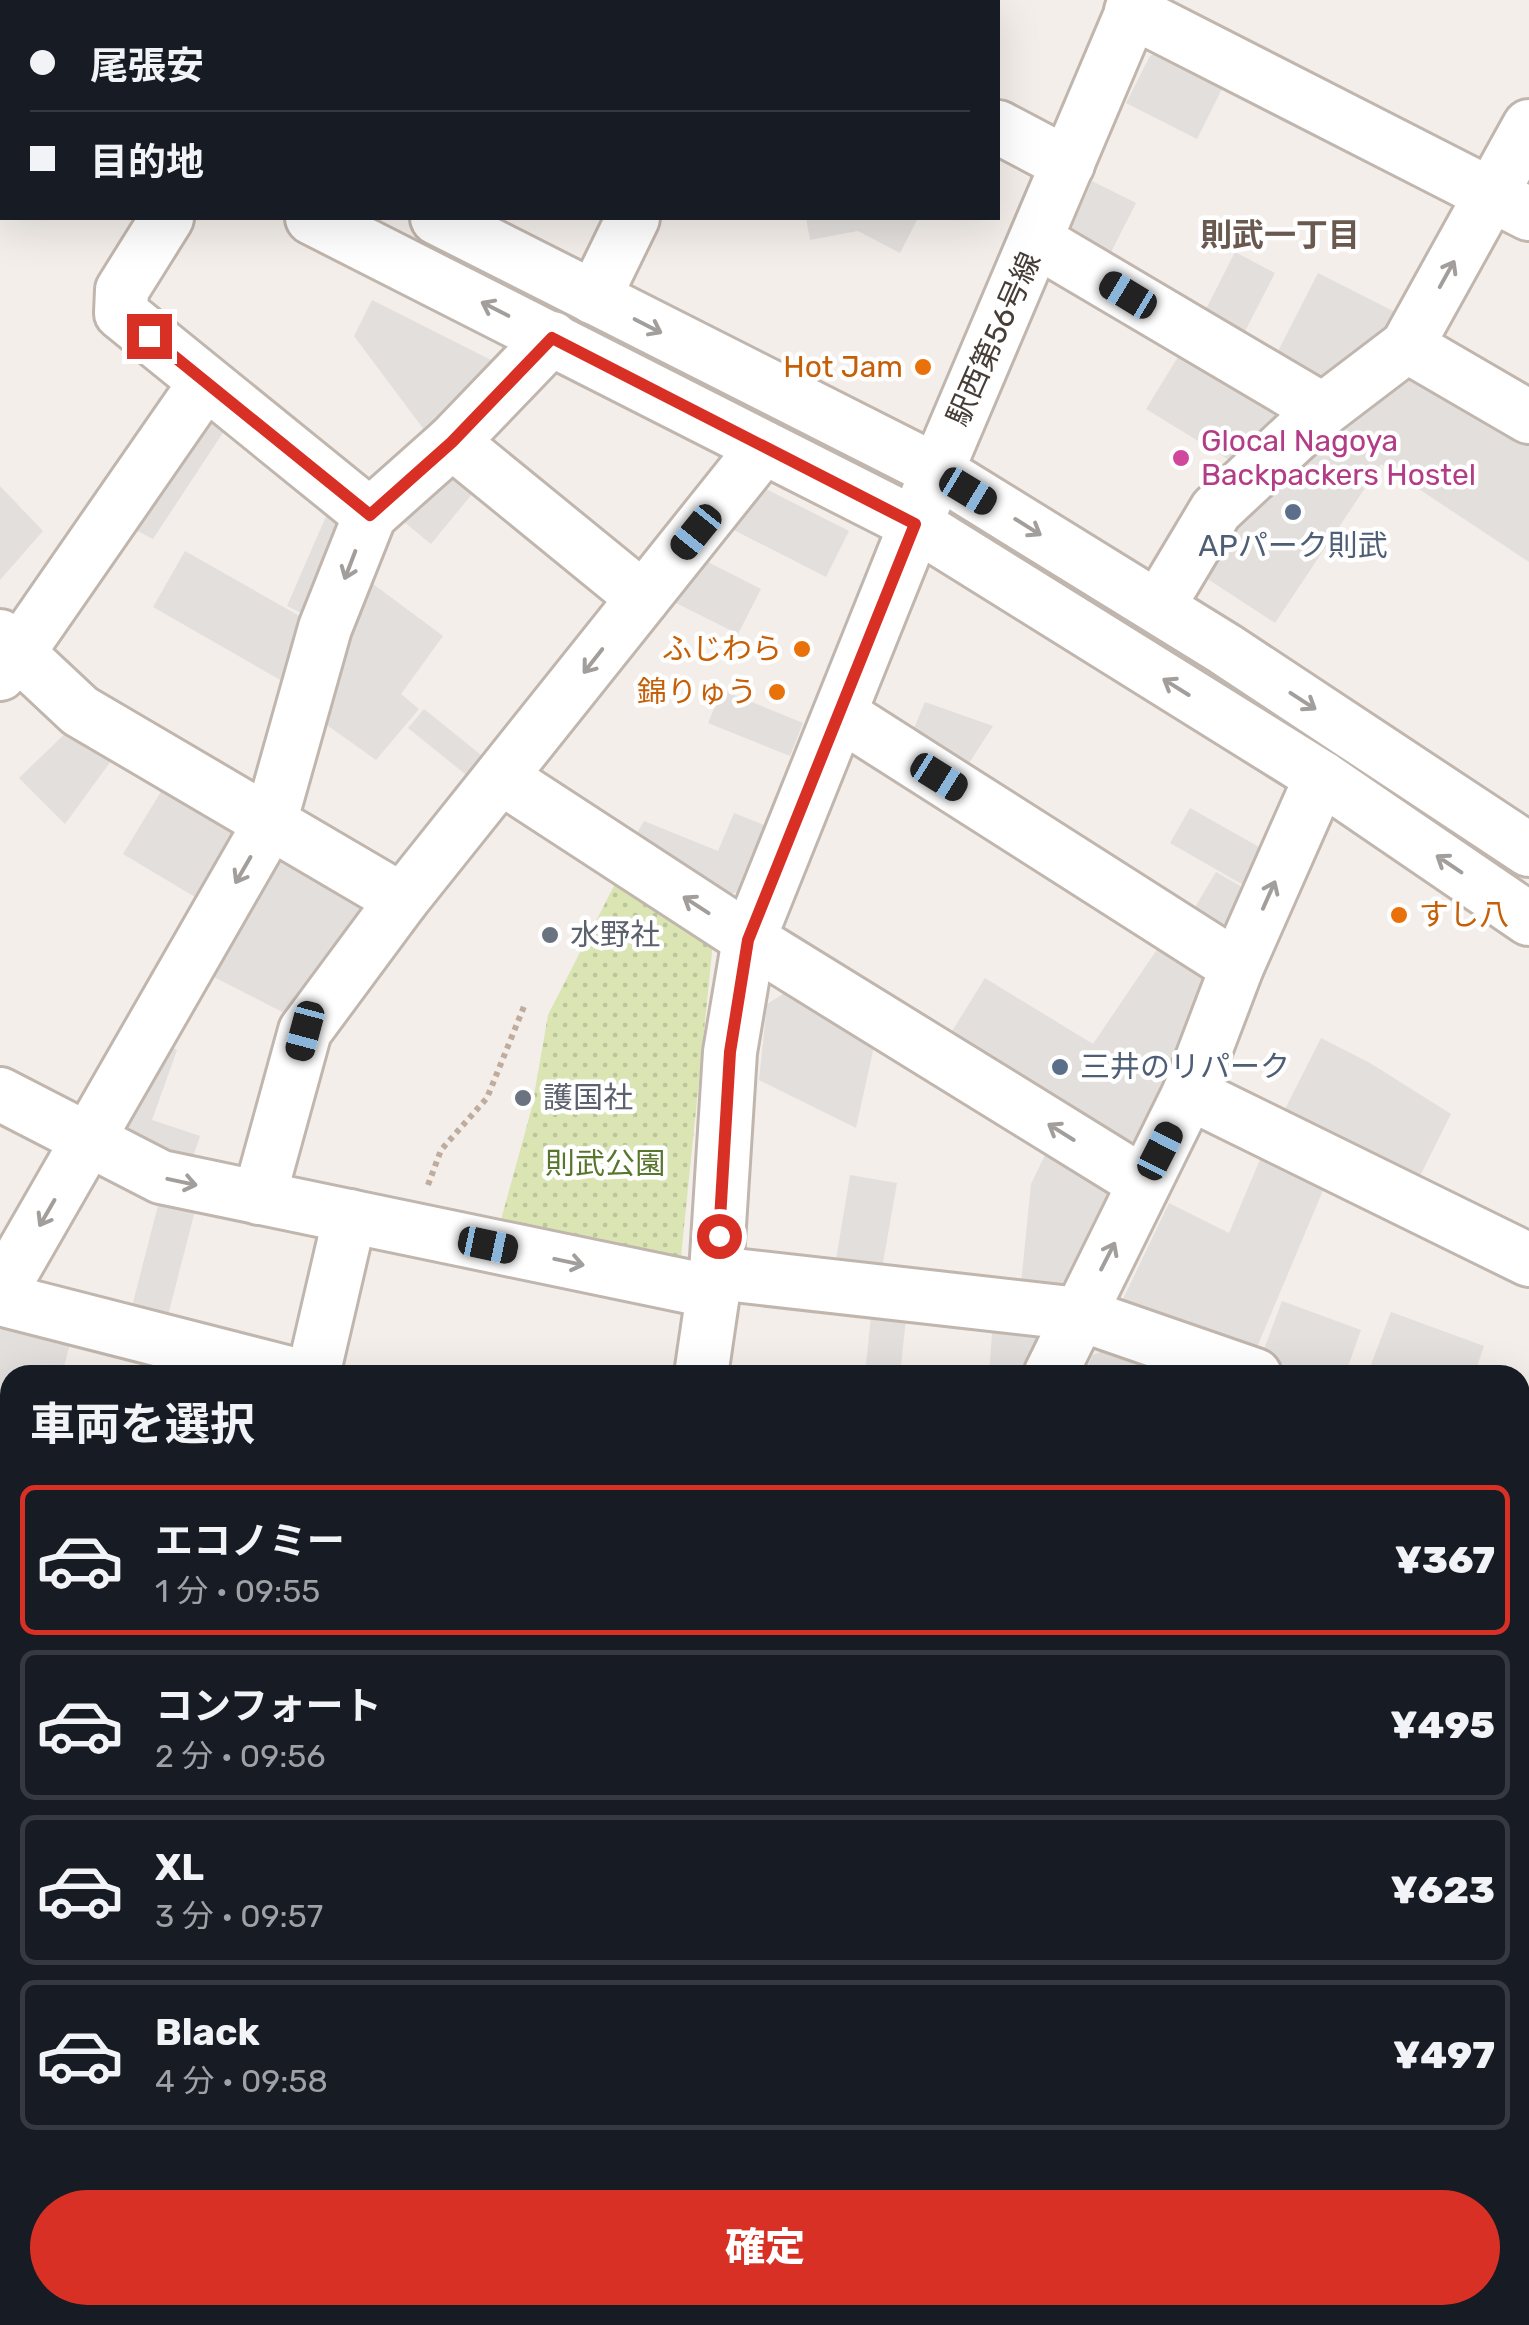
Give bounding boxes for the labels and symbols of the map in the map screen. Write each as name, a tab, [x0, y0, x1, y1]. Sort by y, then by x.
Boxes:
district label: 則武一丁目	[1200, 216, 1360, 254]
street label: 駅西第56号線	[940, 247, 1048, 431]
one-way arrow	[1437, 260, 1457, 290]
car	[1095, 267, 1161, 323]
one-way arrow	[480, 299, 510, 318]
route end	[127, 314, 172, 359]
one-way arrow	[633, 317, 663, 336]
place label: Hot Jam	[783, 349, 903, 385]
marker: Hot Jam	[912, 356, 934, 378]
place label: Glocal Nagoya Backpackers Hostel	[1201, 423, 1476, 493]
marker: Glocal Nagoya Backpackers Hostel	[1170, 447, 1192, 469]
car	[935, 463, 1001, 519]
car	[665, 499, 727, 565]
marker: APパーク則武	[1282, 501, 1304, 523]
one-way arrow	[1013, 517, 1042, 537]
place label: APパーク則武	[1198, 528, 1388, 564]
one-way arrow	[340, 548, 358, 579]
place label: ふじわら	[662, 631, 782, 667]
marker: ふじわら	[791, 638, 813, 660]
one-way arrow	[583, 648, 605, 674]
place label: 錦りゅう	[637, 674, 757, 710]
one-way arrow	[1163, 676, 1191, 697]
marker: 錦りゅう	[766, 681, 788, 703]
one-way arrow	[1288, 690, 1316, 711]
car	[906, 748, 972, 806]
one-way arrow	[1435, 854, 1463, 875]
one-way arrow	[232, 855, 252, 884]
one-way arrow	[1261, 880, 1279, 911]
one-way arrow	[683, 895, 710, 915]
place label: すし八	[1419, 897, 1509, 933]
marker: すし八	[1388, 904, 1410, 926]
place label: 水野社	[570, 917, 660, 953]
marker: 水野社	[539, 924, 561, 946]
car	[283, 998, 327, 1064]
place label: 三井のリパーク	[1080, 1049, 1290, 1085]
marker: 三井のリパーク	[1049, 1056, 1071, 1078]
place label: 護国社	[543, 1080, 633, 1116]
marker: 護国社	[512, 1087, 534, 1109]
car	[1133, 1117, 1187, 1185]
one-way arrow	[1047, 1121, 1076, 1142]
park label: 則武公園	[545, 1146, 665, 1182]
one-way arrow	[165, 1173, 197, 1192]
one-way arrow	[37, 1198, 57, 1227]
route start	[697, 1214, 742, 1259]
car	[456, 1224, 520, 1266]
one-way arrow	[1099, 1241, 1118, 1271]
one-way arrow	[552, 1253, 584, 1272]

